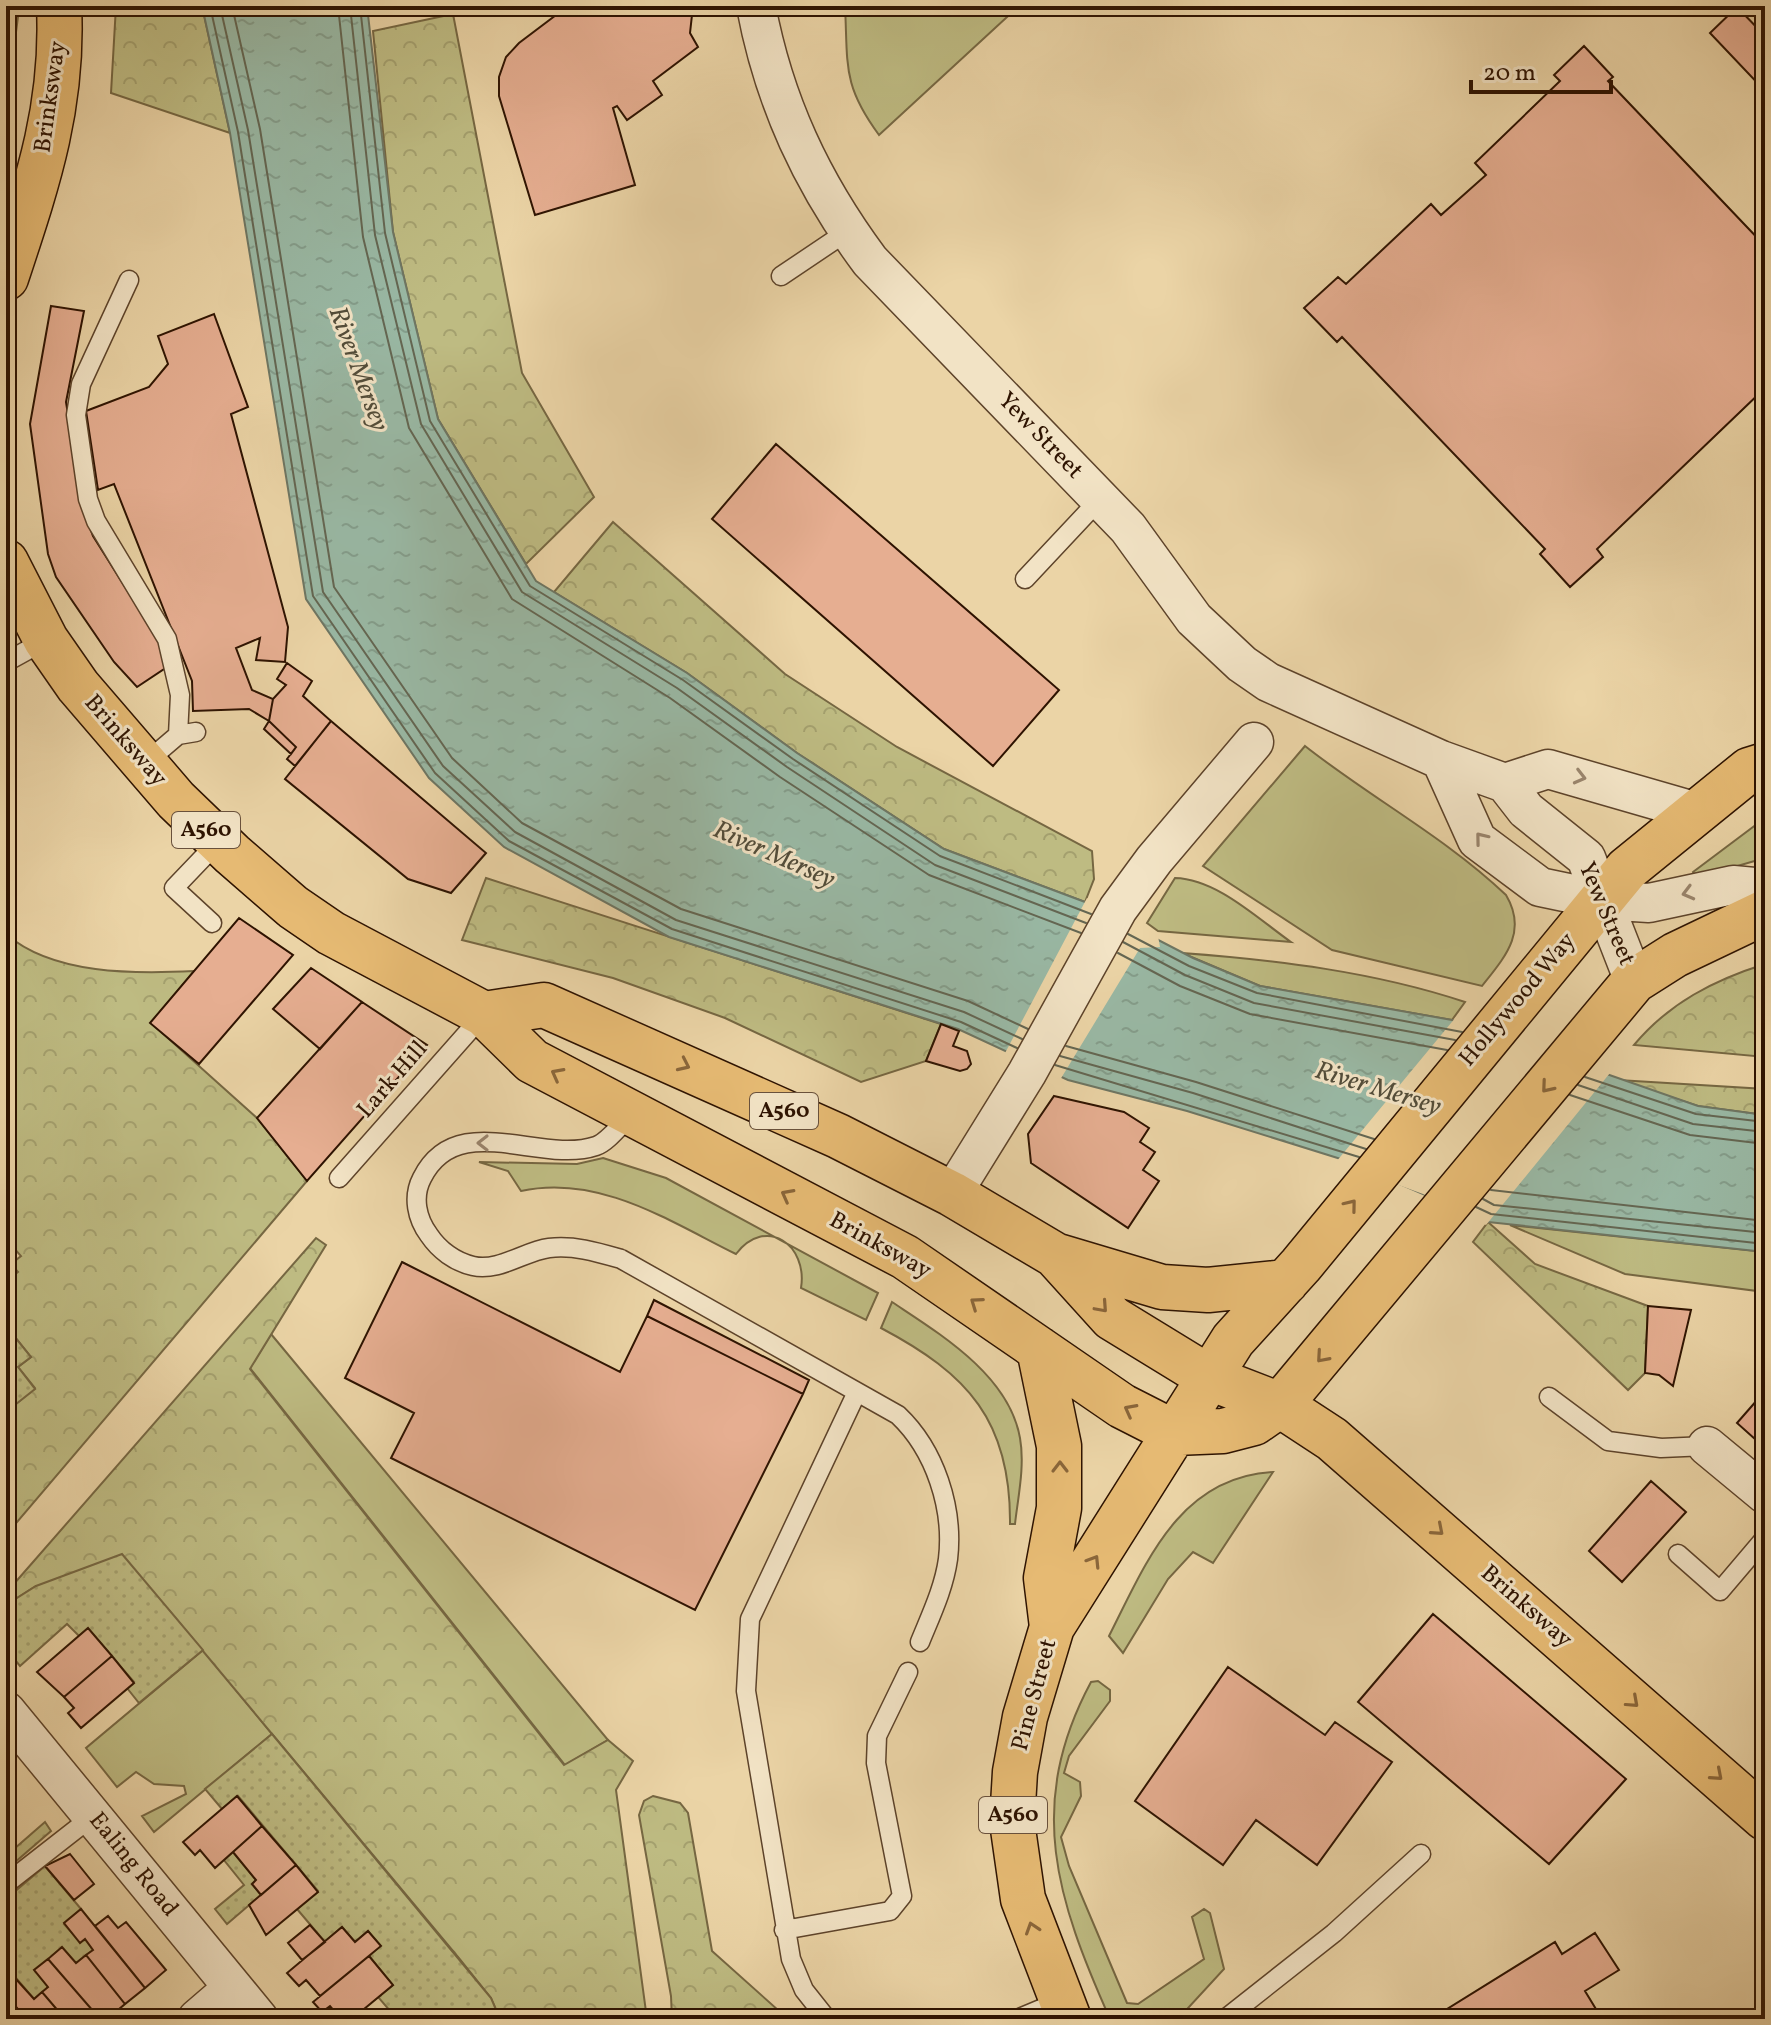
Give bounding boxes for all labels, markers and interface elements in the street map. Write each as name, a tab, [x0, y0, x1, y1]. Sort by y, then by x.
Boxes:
street label: Brinksway	[26, 39, 76, 155]
scale bar	[1471, 44, 1611, 94]
text: 20 m	[1483, 57, 1536, 91]
water label: River Mersey	[319, 302, 397, 437]
street label: Yew Street	[990, 385, 1090, 487]
street label: Brinksway	[75, 687, 175, 795]
one-way arrow	[1572, 767, 1586, 784]
road number: A560	[172, 812, 240, 848]
water label: River Mersey	[707, 812, 841, 898]
one-way arrow	[1476, 833, 1490, 848]
street label: Yew Street	[1569, 857, 1643, 971]
one-way arrow	[1682, 884, 1696, 901]
street label: Hollywood Way	[1452, 925, 1584, 1075]
street label: Lark Hill	[350, 1034, 436, 1126]
water label: River Mersey	[1310, 1053, 1446, 1125]
one-way arrow	[676, 1056, 690, 1072]
one-way arrow	[550, 1068, 565, 1083]
one-way arrow	[1542, 1078, 1557, 1093]
road number: A560	[750, 1093, 818, 1129]
one-way arrow	[476, 1134, 489, 1152]
one-way arrow	[780, 1189, 795, 1204]
one-way arrow	[1341, 1199, 1355, 1214]
street label: Brinksway	[823, 1204, 937, 1288]
one-way arrow	[970, 1298, 984, 1313]
one-way arrow	[1093, 1298, 1107, 1313]
one-way arrow	[1317, 1347, 1332, 1362]
one-way arrow	[1124, 1404, 1139, 1419]
one-way arrow	[1051, 1460, 1068, 1473]
one-way arrow	[1428, 1520, 1443, 1535]
one-way arrow	[1084, 1555, 1099, 1570]
street label: Brinksway	[1472, 1557, 1580, 1657]
street label: Pine Street	[1004, 1635, 1066, 1755]
one-way arrow	[1624, 1692, 1639, 1706]
one-way arrow	[1707, 1766, 1722, 1780]
road number: A560	[979, 1797, 1047, 1833]
street label: Ealing Road	[80, 1805, 186, 1925]
one-way arrow	[1025, 1922, 1041, 1935]

